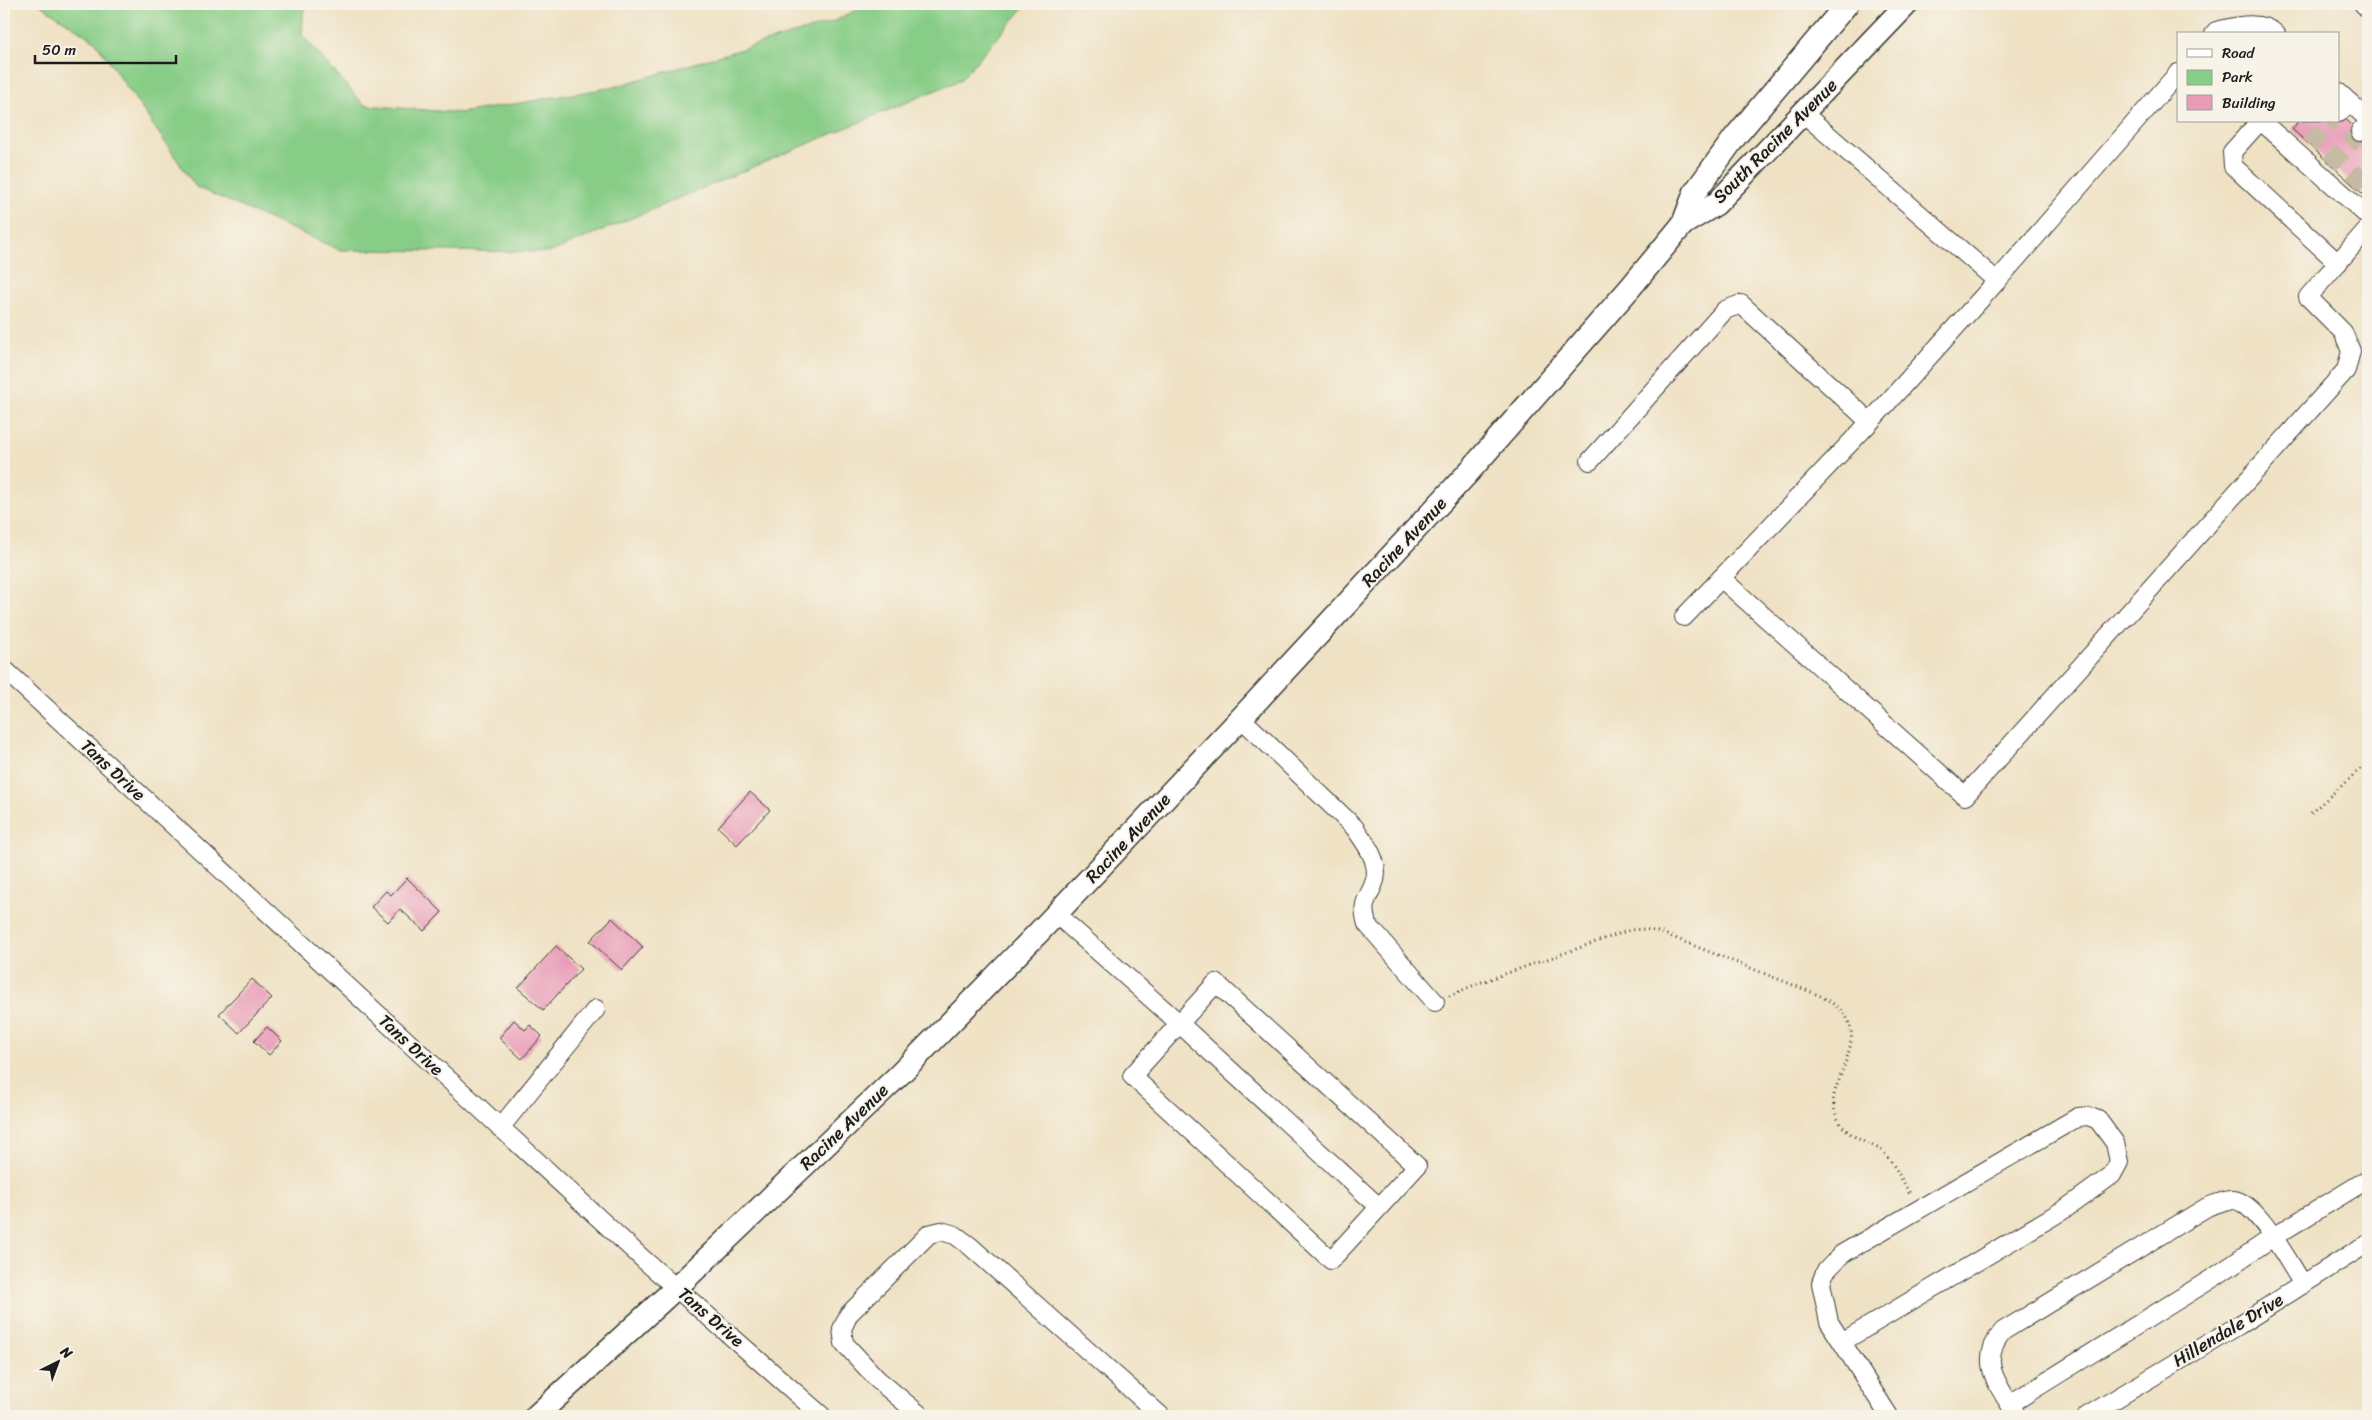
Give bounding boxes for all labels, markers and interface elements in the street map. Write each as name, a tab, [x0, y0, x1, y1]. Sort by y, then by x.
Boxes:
scale bar	[35, 32, 176, 64]
legend	[2177, 32, 2340, 122]
text: 50 m	[42, 37, 77, 63]
text: Road	[2222, 40, 2255, 66]
text: Park	[2222, 64, 2253, 90]
street label: South Racine Avenue	[1705, 71, 1845, 211]
text: Building	[2222, 90, 2276, 116]
street label: Racine Avenue	[1353, 489, 1455, 595]
street label: Tans Drive	[73, 731, 153, 809]
street label: Racine Avenue	[1077, 785, 1179, 891]
street label: Tans Drive	[371, 1006, 451, 1084]
street label: Racine Avenue	[792, 1076, 896, 1178]
street label: Tans Drive	[670, 1279, 752, 1356]
street label: Hillendale Drive	[2166, 1284, 2290, 1376]
north arrow	[32, 1338, 82, 1388]
text: N	[54, 1340, 79, 1365]

